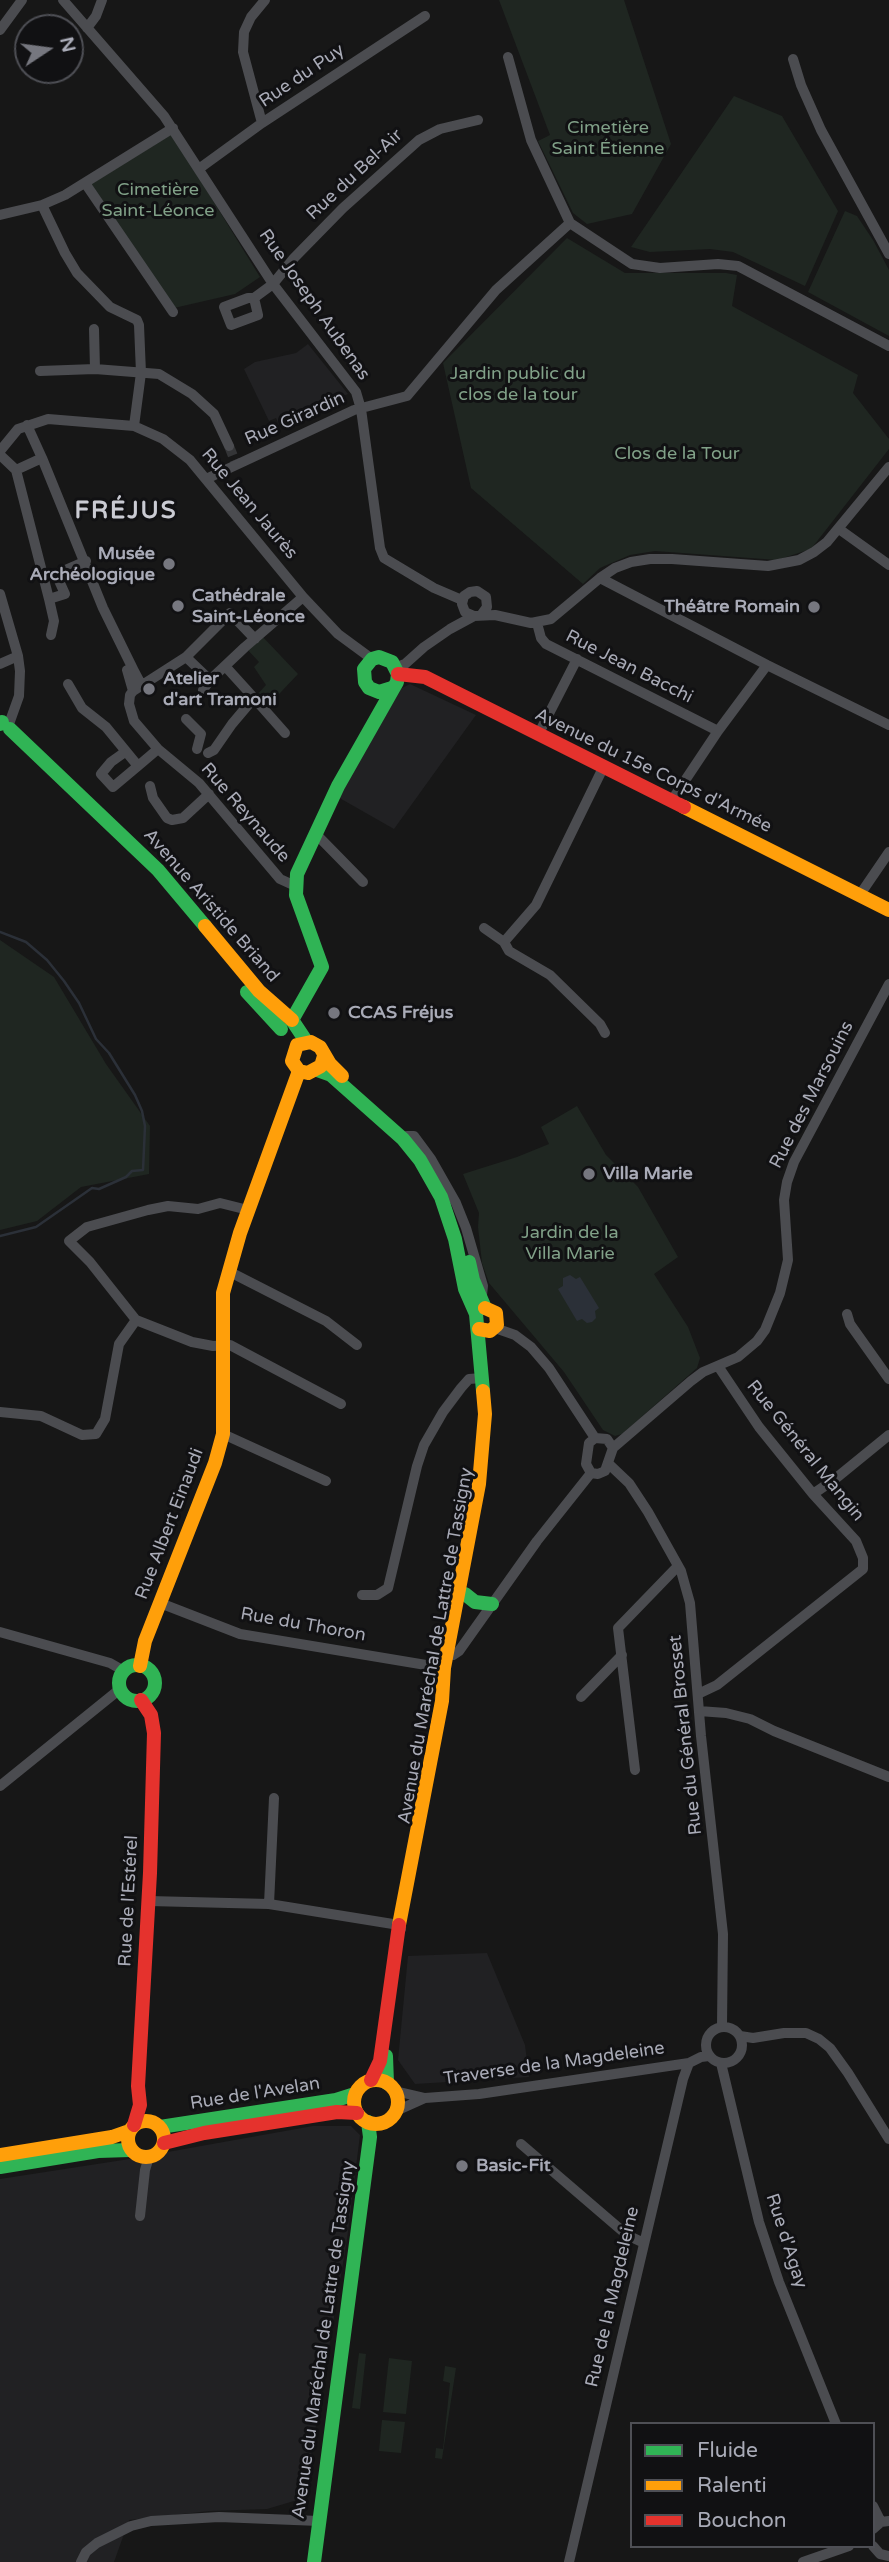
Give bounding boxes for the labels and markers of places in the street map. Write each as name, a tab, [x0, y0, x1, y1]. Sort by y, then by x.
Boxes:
place label: Musée Archéologique	[30, 543, 155, 586]
marker: Musée Archéologique	[161, 556, 177, 572]
place label: Cathédrale Saint-Léonce	[192, 585, 305, 628]
place label: Théâtre Romain	[664, 596, 800, 618]
marker: Cathédrale Saint-Léonce	[170, 598, 186, 614]
marker: Théâtre Romain	[806, 599, 822, 615]
place label: Atelier d'art Tramoni	[163, 668, 277, 710]
marker: Atelier d'art Tramoni	[141, 681, 157, 697]
place label: CCAS Fréjus	[348, 1002, 453, 1024]
marker: CCAS Fréjus	[326, 1005, 342, 1021]
place label: Villa Marie	[603, 1163, 693, 1185]
marker: Villa Marie	[581, 1166, 597, 1182]
place label: Basic-Fit	[476, 2155, 551, 2177]
marker: Basic-Fit	[454, 2158, 470, 2174]

